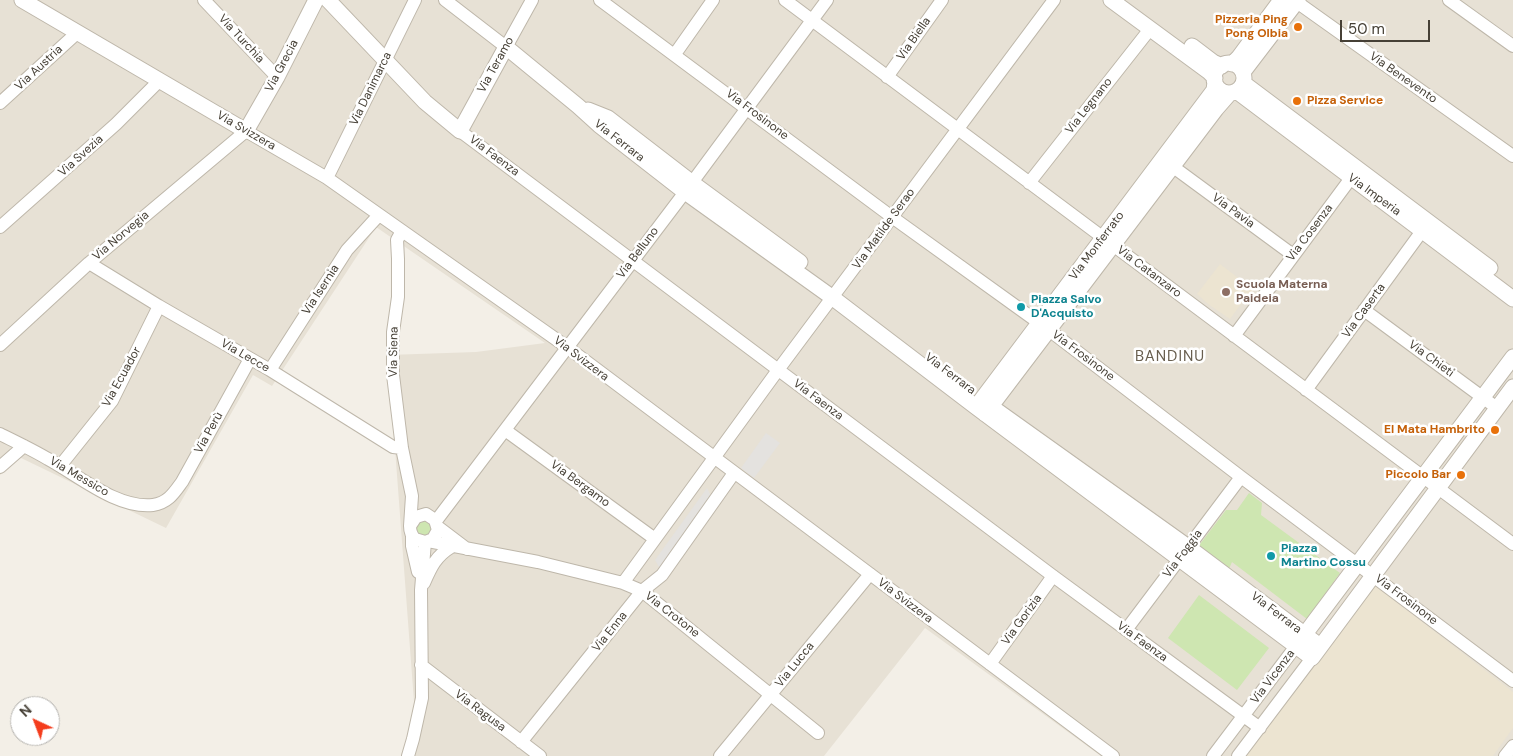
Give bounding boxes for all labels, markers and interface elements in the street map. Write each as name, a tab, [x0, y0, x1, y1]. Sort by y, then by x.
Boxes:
scale bar	[1343, 10, 1433, 42]
street label: Via Turchia	[215, 12, 267, 66]
place label: Pizzeria Ping Pong Olbia	[1215, 13, 1288, 41]
street label: Via Biella	[894, 15, 934, 63]
text: 50 m	[1348, 19, 1385, 39]
marker: Pizzeria Ping Pong Olbia	[1292, 21, 1304, 33]
street label: Via Teramo	[475, 34, 517, 96]
street label: Via Grecia	[262, 37, 302, 95]
street label: Via Austria	[12, 42, 66, 94]
street label: Via Benevento	[1366, 49, 1440, 107]
street label: Via Danimarca	[347, 50, 395, 128]
street label: Via Legnano	[1063, 75, 1115, 137]
street label: Via Frosinone	[723, 87, 791, 143]
place label: Pizza Service	[1307, 94, 1383, 108]
marker: Pizza Service	[1291, 95, 1303, 107]
street label: Via Svizzera	[214, 108, 278, 154]
street label: Via Ferrara	[591, 117, 647, 165]
street label: Via Svezia	[56, 132, 106, 180]
street label: Via Faenza	[466, 133, 522, 179]
street label: Via Imperia	[1345, 171, 1403, 219]
street label: Via Matilde Serao	[850, 186, 918, 272]
street label: Via Pavia	[1209, 191, 1257, 231]
street label: Via Cosenza	[1284, 201, 1336, 265]
street label: Via Norvegia	[90, 208, 152, 264]
street label: Via Monferrato	[1066, 209, 1128, 283]
street label: Via Belluno	[614, 224, 662, 282]
street label: Via Catanzaro	[1114, 243, 1184, 301]
street label: Via Isernia	[299, 262, 343, 318]
place label: Scuola Materna Paideia	[1236, 278, 1328, 306]
street label: Via Caserta	[1339, 281, 1389, 341]
marker: Scuola Materna Paideia	[1220, 286, 1232, 298]
place label: Piazza Salvo D'Acquisto	[1031, 293, 1102, 321]
marker: Piazza Salvo D'Acquisto	[1015, 301, 1027, 313]
street label: Via Siena	[386, 327, 402, 377]
street label: Via Frosinone	[1049, 328, 1117, 384]
street label: Via Svizzera	[550, 334, 612, 384]
street label: Via Lecce	[218, 336, 272, 376]
street label: Via Chieti	[1405, 338, 1457, 380]
street label: Via Ecuador	[100, 344, 144, 410]
district label: BANDINU	[1134, 348, 1206, 366]
street label: Via Ferrara	[922, 350, 978, 398]
street label: Via Faenza	[790, 377, 846, 423]
street label: Via Perù	[192, 410, 226, 456]
place label: El Mata Hambrito	[1384, 423, 1485, 437]
marker: El Mata Hambrito	[1489, 424, 1501, 436]
street label: Via Messico	[47, 454, 111, 500]
street label: Via Bergamo	[547, 458, 613, 510]
place label: Piccolo Bar	[1386, 468, 1451, 482]
marker: Piccolo Bar	[1455, 469, 1467, 481]
street label: Via Foggia	[1160, 527, 1206, 581]
place label: Piazza Martino Cossu	[1281, 542, 1366, 570]
marker: Piazza Martino Cossu	[1265, 550, 1277, 562]
street label: Via Frosinone	[1372, 572, 1440, 628]
street label: Via Svizzera	[874, 576, 936, 626]
street label: Via Crotone	[642, 589, 702, 641]
street label: Via Ferrara	[1248, 589, 1304, 637]
street label: Via Gorizia	[999, 592, 1045, 648]
street label: Via Enna	[589, 609, 631, 655]
street label: Via Faenza	[1114, 619, 1170, 665]
street label: Via Lucca	[772, 639, 818, 691]
street label: Via Vicenza	[1248, 647, 1298, 707]
street label: Via Ragusa	[452, 687, 508, 735]
north arrow	[10, 696, 60, 746]
text: N	[16, 701, 35, 721]

